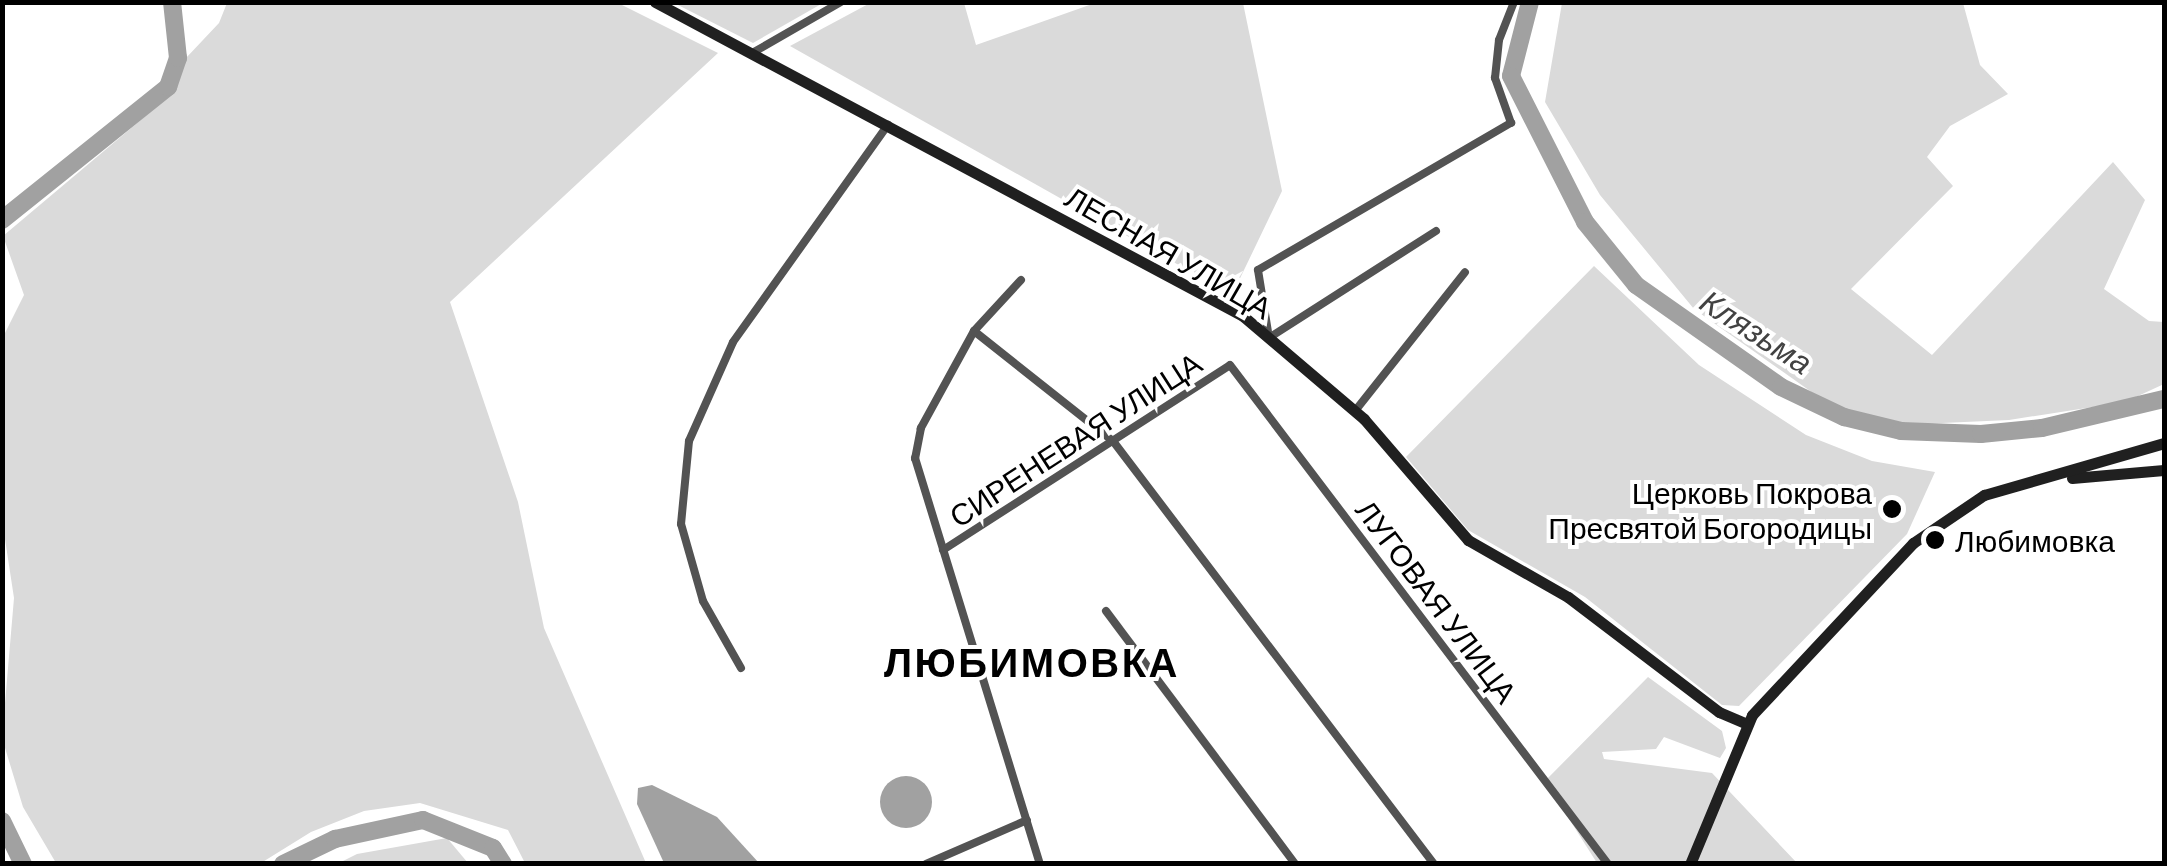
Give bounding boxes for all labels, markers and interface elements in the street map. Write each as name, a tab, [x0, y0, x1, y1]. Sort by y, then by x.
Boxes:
street label: ЛЕСНАЯ УЛИЦА	[1059, 178, 1279, 326]
water label: Клязьма	[1694, 281, 1820, 381]
street label: СИРЕНЕВАЯ УЛИЦА	[942, 344, 1208, 534]
place label: Церковь Покрова Пресвятой Богородицы	[1548, 474, 1872, 544]
street label: ЛУГОВАЯ УЛИЦА	[1349, 492, 1525, 710]
marker: Церковь Покрова Пресвятой Богородицы	[1881, 498, 1903, 520]
place label: Любимовка	[1955, 522, 2115, 558]
marker: Любимовка	[1924, 529, 1946, 551]
district label: ЛЮБИМОВКА	[884, 637, 1180, 685]

